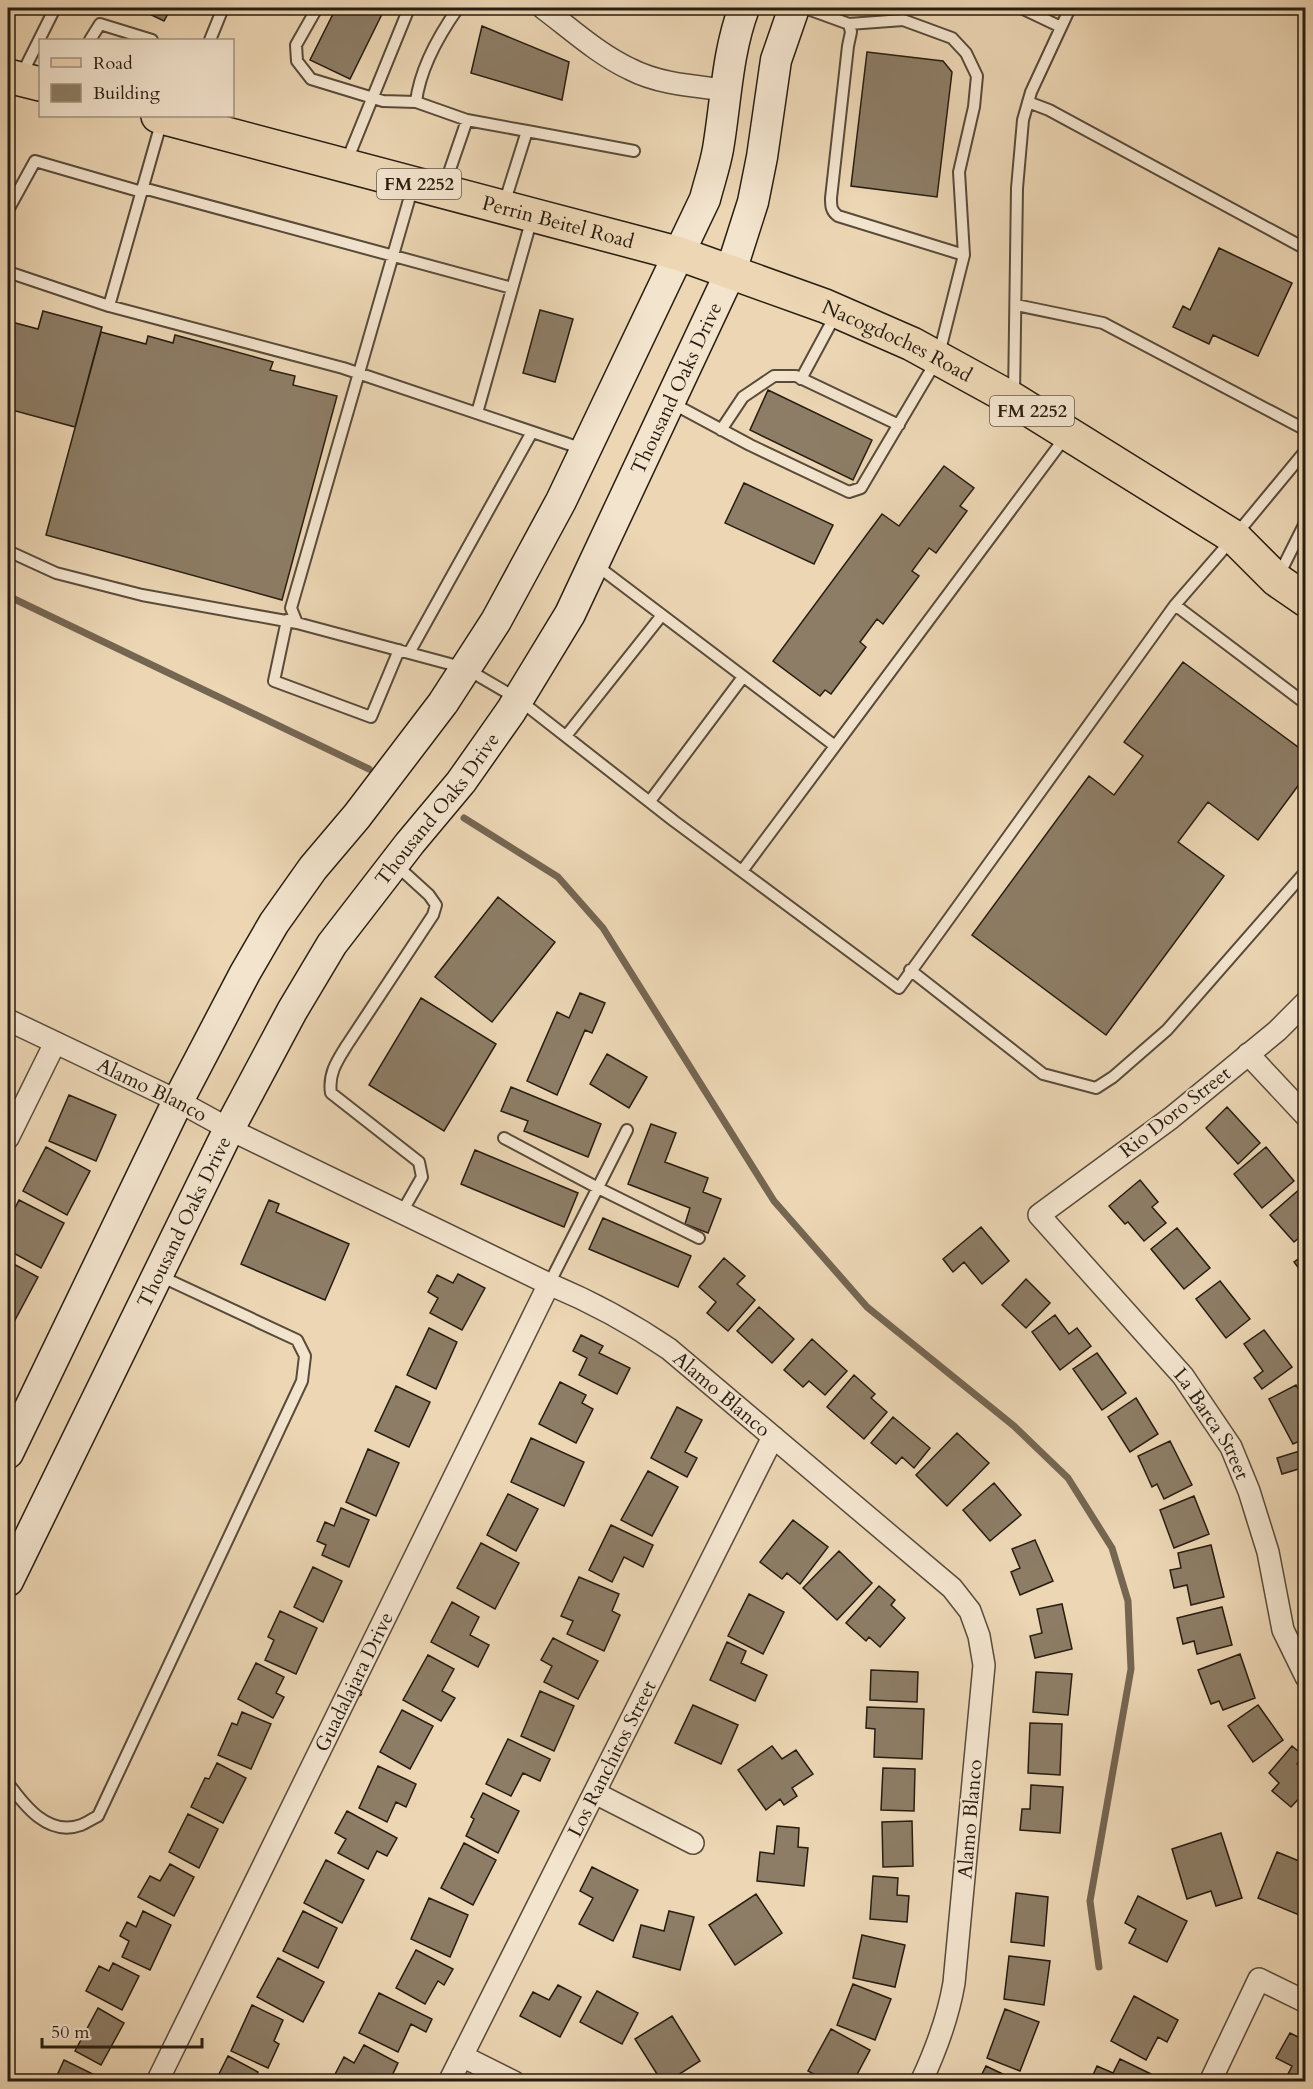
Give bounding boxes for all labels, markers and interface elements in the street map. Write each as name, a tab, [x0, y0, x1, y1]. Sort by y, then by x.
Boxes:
legend	[39, 39, 234, 117]
text: Road	[93, 51, 133, 76]
text: Building	[93, 81, 161, 106]
road number: FM 2252	[377, 169, 461, 199]
street label: Perrin Beitel Road	[479, 189, 637, 255]
street label: Nacogdoches Road	[818, 293, 977, 388]
street label: Thousand Oaks Drive	[624, 298, 728, 479]
road number: FM 2252	[990, 396, 1074, 426]
street label: Thousand Oaks Drive	[369, 727, 505, 891]
street label: Alamo Blanco	[93, 1051, 212, 1128]
street label: Rio Doro Street	[1114, 1060, 1237, 1164]
street label: Thousand Oaks Drive	[130, 1132, 237, 1312]
street label: Alamo Blanco	[667, 1345, 777, 1443]
street label: La Barca Street	[1168, 1361, 1257, 1484]
street label: Guadalajara Drive	[308, 1607, 399, 1756]
street label: Los Ranchitos Street	[561, 1675, 662, 1841]
street label: Alamo Blanco	[951, 1758, 989, 1880]
scale bar	[42, 2011, 202, 2049]
text: 50 m	[51, 2020, 90, 2045]

